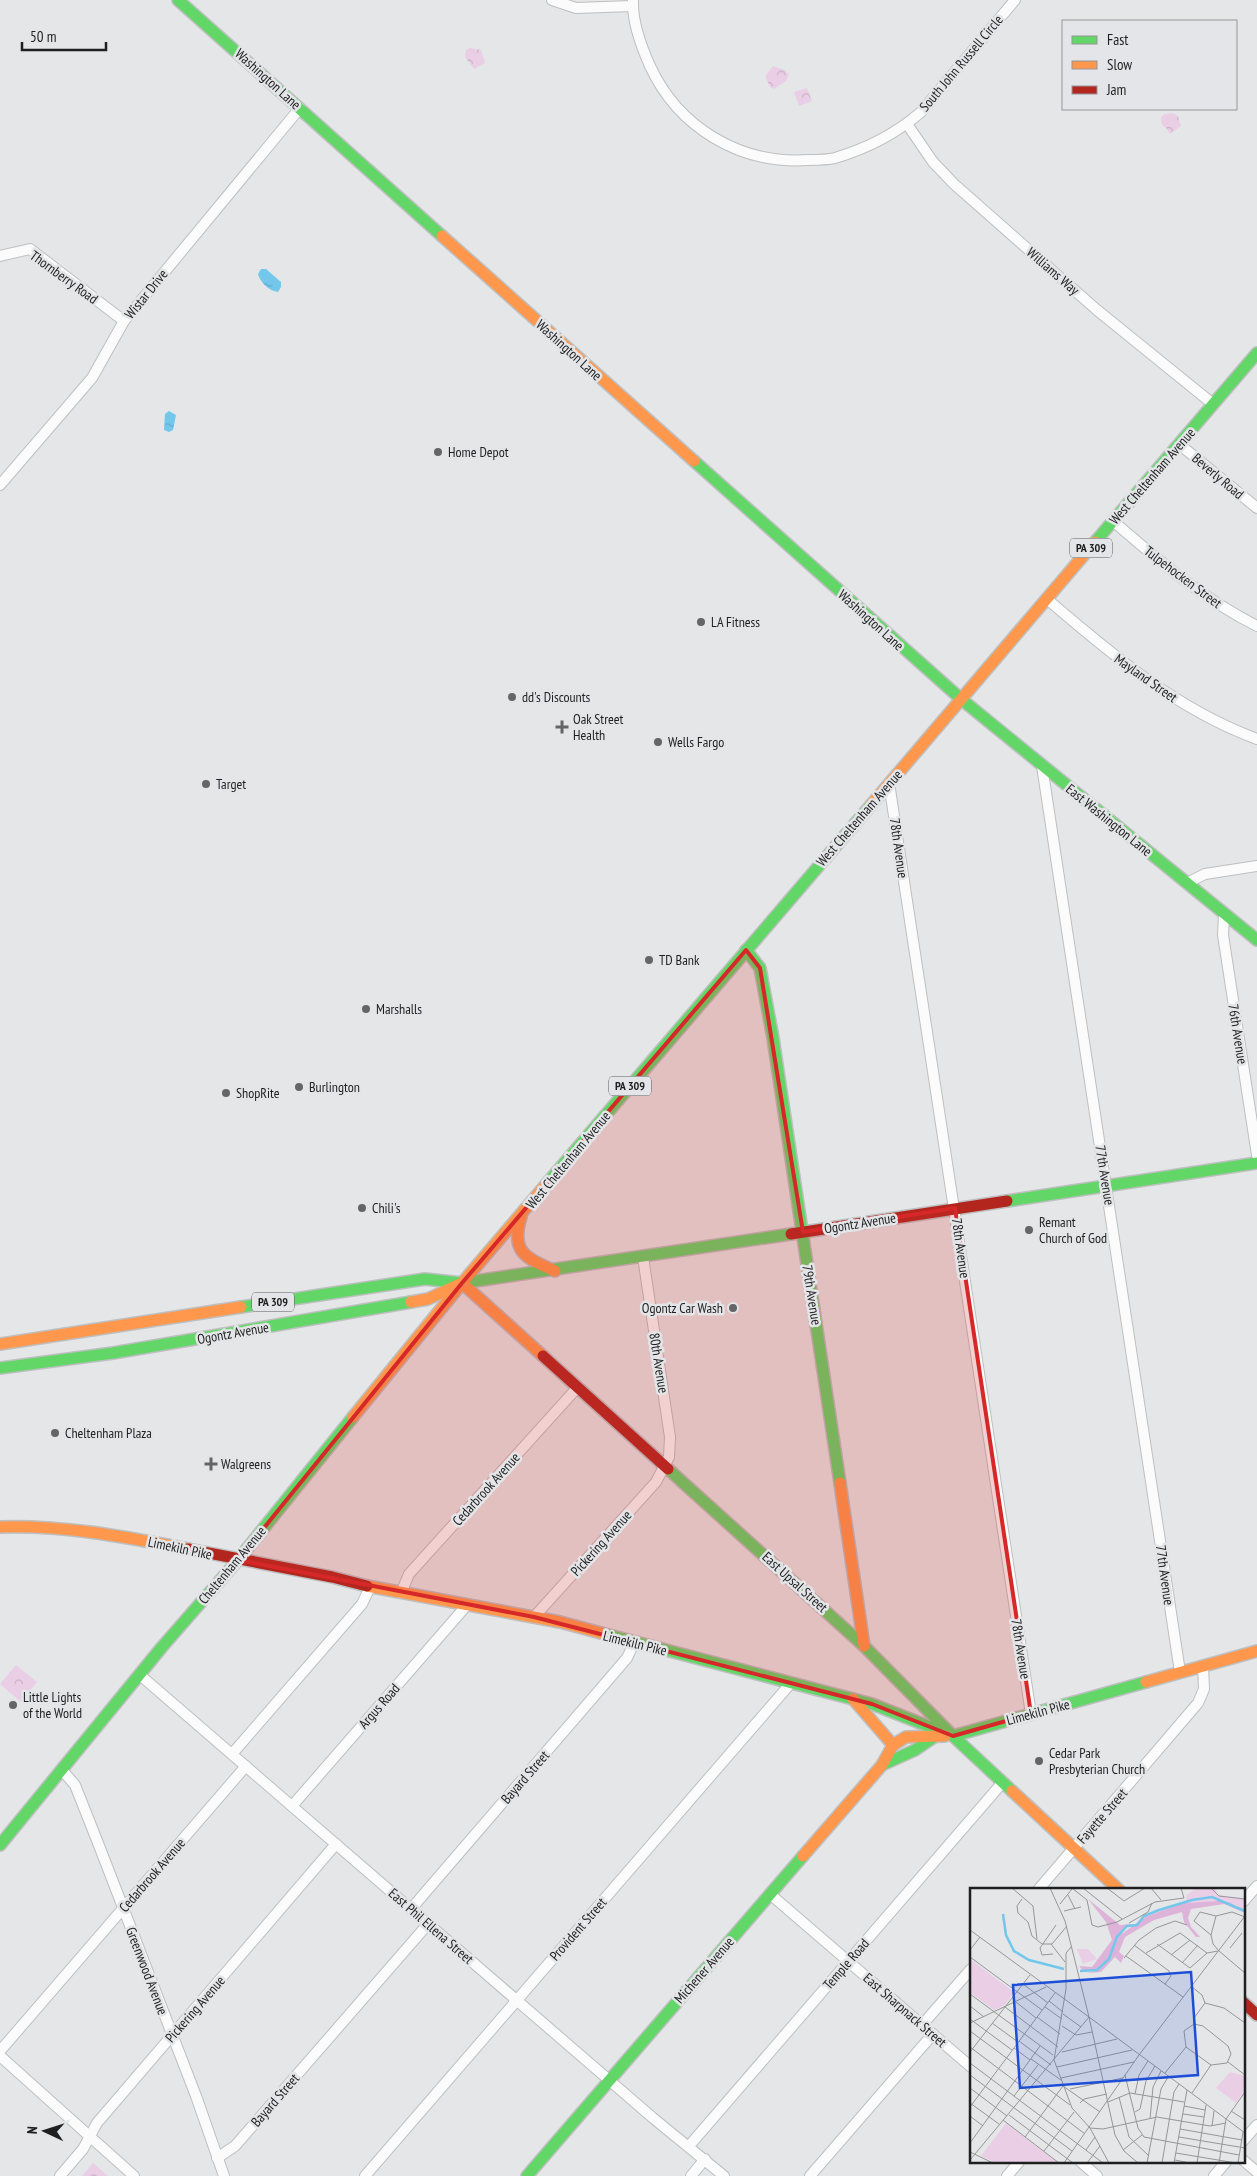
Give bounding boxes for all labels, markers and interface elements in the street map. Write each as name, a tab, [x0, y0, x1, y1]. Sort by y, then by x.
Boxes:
street label: South John Russell Circle	[915, 11, 1007, 115]
scale bar	[22, 20, 106, 52]
legend	[1062, 20, 1237, 110]
text: 50 m	[30, 27, 56, 46]
text: Fast	[1107, 30, 1128, 49]
street label: Washington Lane	[231, 45, 305, 114]
text: Slow	[1107, 55, 1132, 74]
text: Jam	[1106, 80, 1126, 99]
street label: Williams Way	[1023, 243, 1084, 299]
street label: Thornberry Road	[26, 246, 102, 308]
street label: Wistar Drive	[120, 265, 172, 323]
street label: Washington Lane	[532, 316, 606, 385]
street label: West Cheltenham Avenue	[1105, 424, 1199, 528]
place label: Home Depot	[448, 443, 509, 461]
marker: Home Depot	[432, 446, 444, 458]
street label: Beverly Road	[1188, 449, 1248, 503]
road number: PA 309	[1070, 538, 1112, 558]
street label: Tulpehocken Street	[1141, 542, 1226, 612]
street label: Washington Lane	[834, 586, 908, 655]
place label: LA Fitness	[711, 613, 760, 631]
marker: LA Fitness	[695, 616, 707, 628]
street label: Mayland Street	[1111, 650, 1181, 706]
place label: dd's Discounts	[522, 688, 591, 706]
marker: dd's Discounts	[506, 691, 518, 703]
place label: Oak Street Health	[573, 710, 623, 744]
marker: Oak Street Health	[555, 720, 569, 734]
place label: Wells Fargo	[668, 733, 724, 751]
marker: Wells Fargo	[652, 736, 664, 748]
street label: West Cheltenham Avenue	[812, 766, 906, 870]
place label: Target	[216, 775, 246, 793]
marker: Target	[200, 778, 212, 790]
street label: East Washington Lane	[1062, 780, 1156, 860]
street label: 78th Avenue	[886, 817, 912, 879]
place label: TD Bank	[659, 951, 700, 969]
marker: TD Bank	[643, 954, 655, 966]
place label: Marshalls	[376, 1000, 422, 1018]
marker: Marshalls	[360, 1003, 372, 1015]
street label: 76th Avenue	[1224, 1003, 1252, 1066]
road number: PA 309	[609, 1076, 651, 1096]
place label: Burlington	[309, 1078, 360, 1096]
marker: Burlington	[293, 1081, 305, 1093]
place label: ShopRite	[236, 1084, 280, 1102]
marker: ShopRite	[220, 1087, 232, 1099]
street label: West Cheltenham Avenue	[522, 1107, 614, 1213]
street label: 77th Avenue	[1091, 1144, 1119, 1206]
place label: Chili's	[372, 1199, 401, 1217]
marker: Chili's	[356, 1202, 368, 1214]
street label: Ogontz Avenue	[823, 1208, 897, 1238]
place label: Remant Church of God	[1039, 1213, 1107, 1247]
street label: 78th Avenue	[948, 1217, 974, 1279]
marker: Remant Church of God	[1023, 1224, 1035, 1236]
street label: 79th Avenue	[798, 1264, 826, 1327]
road number: PA 309	[252, 1292, 294, 1311]
place label: Ogontz Car Wash	[642, 1299, 723, 1317]
marker: Ogontz Car Wash	[727, 1302, 739, 1314]
street label: Ogontz Avenue	[196, 1318, 270, 1348]
street label: 80th Avenue	[645, 1332, 673, 1395]
place label: Cheltenham Plaza	[65, 1424, 152, 1442]
marker: Cheltenham Plaza	[49, 1427, 61, 1439]
street label: Cedarbrook Avenue	[448, 1448, 524, 1529]
place label: Walgreens	[221, 1455, 271, 1473]
marker: Walgreens	[205, 1458, 217, 1470]
street label: Pickering Avenue	[567, 1506, 635, 1580]
street label: Cheltenham Avenue	[194, 1522, 270, 1608]
street label: Limekiln Pike	[146, 1532, 214, 1564]
street label: 77th Avenue	[1152, 1544, 1178, 1606]
street label: East Upsal Street	[758, 1548, 832, 1616]
street label: 78th Avenue	[1007, 1618, 1035, 1681]
street label: Limekiln Pike	[601, 1626, 669, 1660]
street label: Argus Road	[354, 1680, 404, 1732]
place label: Little Lights of the World	[23, 1688, 82, 1722]
street label: Limekiln Pike	[1004, 1695, 1072, 1729]
marker: Little Lights of the World	[7, 1699, 19, 1711]
place label: Cedar Park Presbyterian Church	[1049, 1744, 1145, 1778]
street label: Bayard Street	[497, 1746, 553, 1807]
marker: Cedar Park Presbyterian Church	[1033, 1755, 1045, 1767]
street label: Fayette Street	[1073, 1784, 1131, 1847]
street label: Cedarbrook Avenue	[115, 1834, 189, 1916]
street label: East Phil Ellena Street	[385, 1884, 477, 1968]
inset map	[970, 1888, 1244, 2164]
street label: Provident Street	[546, 1894, 610, 1964]
street label: Greenwood Avenue	[122, 1925, 172, 2018]
street label: Michener Avenue	[670, 1933, 738, 2007]
street label: Temple Road	[819, 1935, 873, 1993]
street label: East Sharpnack Street	[860, 1969, 950, 2051]
street label: Pickering Avenue	[161, 1972, 229, 2046]
street label: Bayard Street	[247, 2069, 303, 2130]
north arrow	[20, 2106, 70, 2156]
text: N	[23, 2126, 41, 2134]

